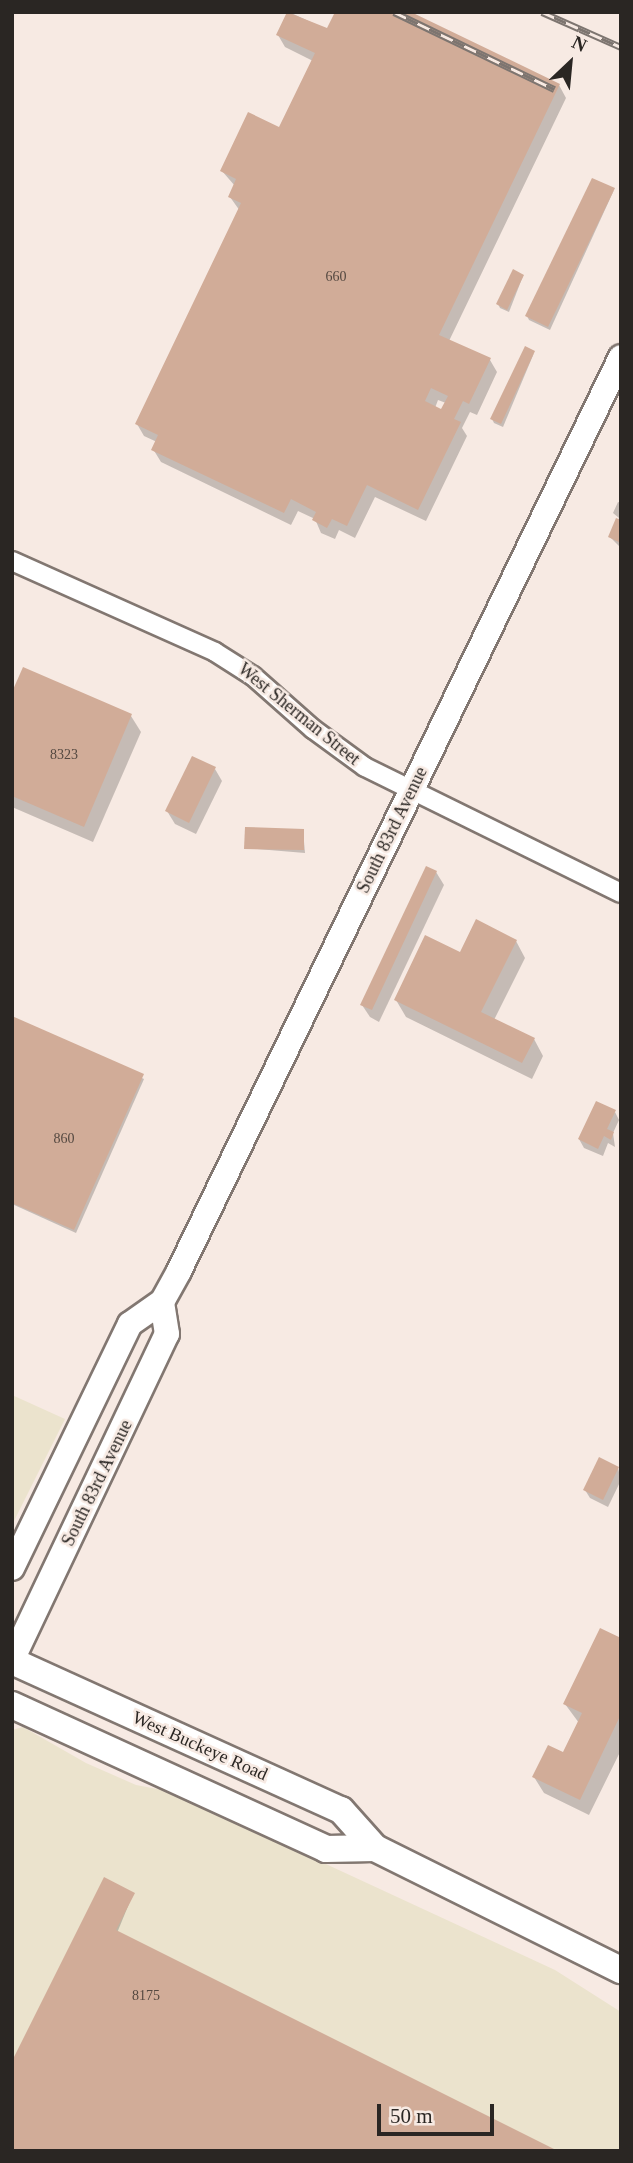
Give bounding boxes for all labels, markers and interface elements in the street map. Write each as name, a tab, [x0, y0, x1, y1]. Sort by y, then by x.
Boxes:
north arrow	[535, 28, 605, 98]
text: N	[569, 31, 590, 56]
house number: 660	[326, 269, 346, 285]
street label: West Sherman Street	[234, 658, 364, 770]
house number: 8323	[50, 747, 78, 763]
street label: South 83rd Avenue	[352, 763, 432, 897]
house number: 860	[54, 1131, 74, 1147]
street label: South 83rd Avenue	[57, 1416, 137, 1550]
street label: West Buckeye Road	[129, 1707, 271, 1785]
house number: 8175	[132, 1988, 160, 2004]
scale bar	[381, 2090, 498, 2134]
text: 50 m	[390, 2104, 433, 2128]

